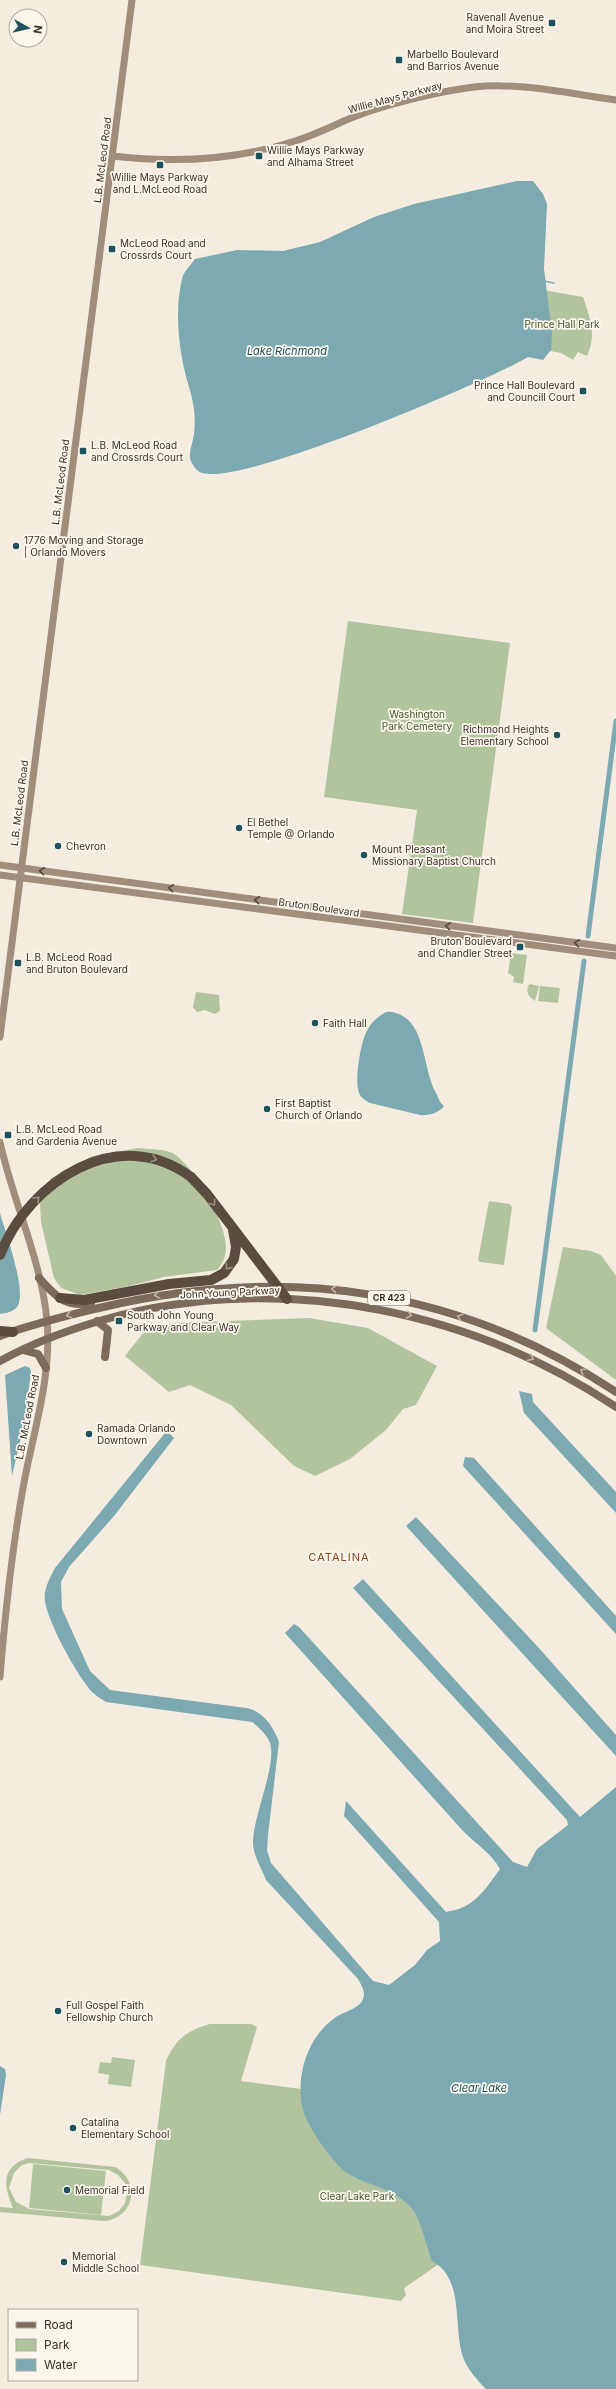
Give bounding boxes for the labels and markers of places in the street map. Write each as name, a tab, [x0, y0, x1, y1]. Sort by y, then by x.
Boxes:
place label: Ravenall Avenue and Moira Street	[466, 11, 545, 35]
marker: Ravenall Avenue and Moira Street	[547, 18, 557, 28]
place label: Marbello Boulevard and Barrios Avenue	[407, 48, 499, 72]
marker: Marbello Boulevard and Barrios Avenue	[394, 55, 404, 65]
place label: Willie Mays Parkway and Alhama Street	[267, 144, 364, 168]
marker: Willie Mays Parkway and Alhama Street	[254, 151, 264, 161]
marker: Willie Mays Parkway and L.McLeod Road	[155, 160, 165, 170]
place label: Willie Mays Parkway and L.McLeod Road	[111, 171, 209, 195]
place label: McLeod Road and Crossrds Court	[120, 237, 206, 261]
marker: McLeod Road and Crossrds Court	[107, 244, 117, 254]
place label: Prince Hall Boulevard and Councill Court	[474, 379, 576, 403]
marker: Prince Hall Boulevard and Councill Court	[578, 386, 588, 396]
place label: L.B. McLeod Road and Crossrds Court	[91, 439, 184, 463]
marker: L.B. McLeod Road and Crossrds Court	[78, 446, 88, 456]
place label: 1776 Moving and Storage | Orlando Movers	[24, 534, 144, 558]
marker: 1776 Moving and Storage | Orlando Movers	[11, 541, 21, 551]
place label: Richmond Heights Elementary School	[460, 723, 549, 747]
marker: Richmond Heights Elementary School	[552, 730, 562, 740]
place label: El Bethel Temple @ Orlando	[247, 816, 335, 840]
marker: El Bethel Temple @ Orlando	[234, 823, 244, 833]
place label: Chevron	[66, 840, 106, 852]
marker: Chevron	[53, 841, 63, 851]
place label: Mount Pleasant Missionary Baptist Church	[372, 843, 496, 867]
marker: Mount Pleasant Missionary Baptist Church	[359, 850, 369, 860]
place label: Bruton Boulevard and Chandler Street	[418, 935, 513, 959]
marker: Bruton Boulevard and Chandler Street	[515, 942, 525, 952]
place label: L.B. McLeod Road and Bruton Boulevard	[26, 951, 128, 975]
marker: L.B. McLeod Road and Bruton Boulevard	[13, 958, 23, 968]
place label: Faith Hall	[323, 1017, 367, 1029]
marker: Faith Hall	[310, 1018, 320, 1028]
place label: First Baptist Church of Orlando	[275, 1097, 362, 1121]
marker: First Baptist Church of Orlando	[262, 1104, 272, 1114]
place label: L.B. McLeod Road and Gardenia Avenue	[16, 1123, 117, 1147]
marker: L.B. McLeod Road and Gardenia Avenue	[3, 1130, 13, 1140]
place label: South John Young Parkway and Clear Way	[127, 1309, 240, 1333]
marker: South John Young Parkway and Clear Way	[114, 1316, 124, 1326]
place label: Ramada Orlando Downtown	[97, 1422, 176, 1446]
marker: Ramada Orlando Downtown	[84, 1429, 94, 1439]
place label: Full Gospel Faith Fellowship Church	[66, 1999, 153, 2023]
marker: Full Gospel Faith Fellowship Church	[53, 2006, 63, 2016]
place label: Catalina Elementary School	[81, 2116, 170, 2140]
marker: Catalina Elementary School	[68, 2123, 78, 2133]
place label: Memorial Field	[75, 2184, 145, 2196]
marker: Memorial Field	[62, 2185, 72, 2195]
place label: Memorial Middle School	[72, 2250, 139, 2274]
marker: Memorial Middle School	[59, 2257, 69, 2267]

